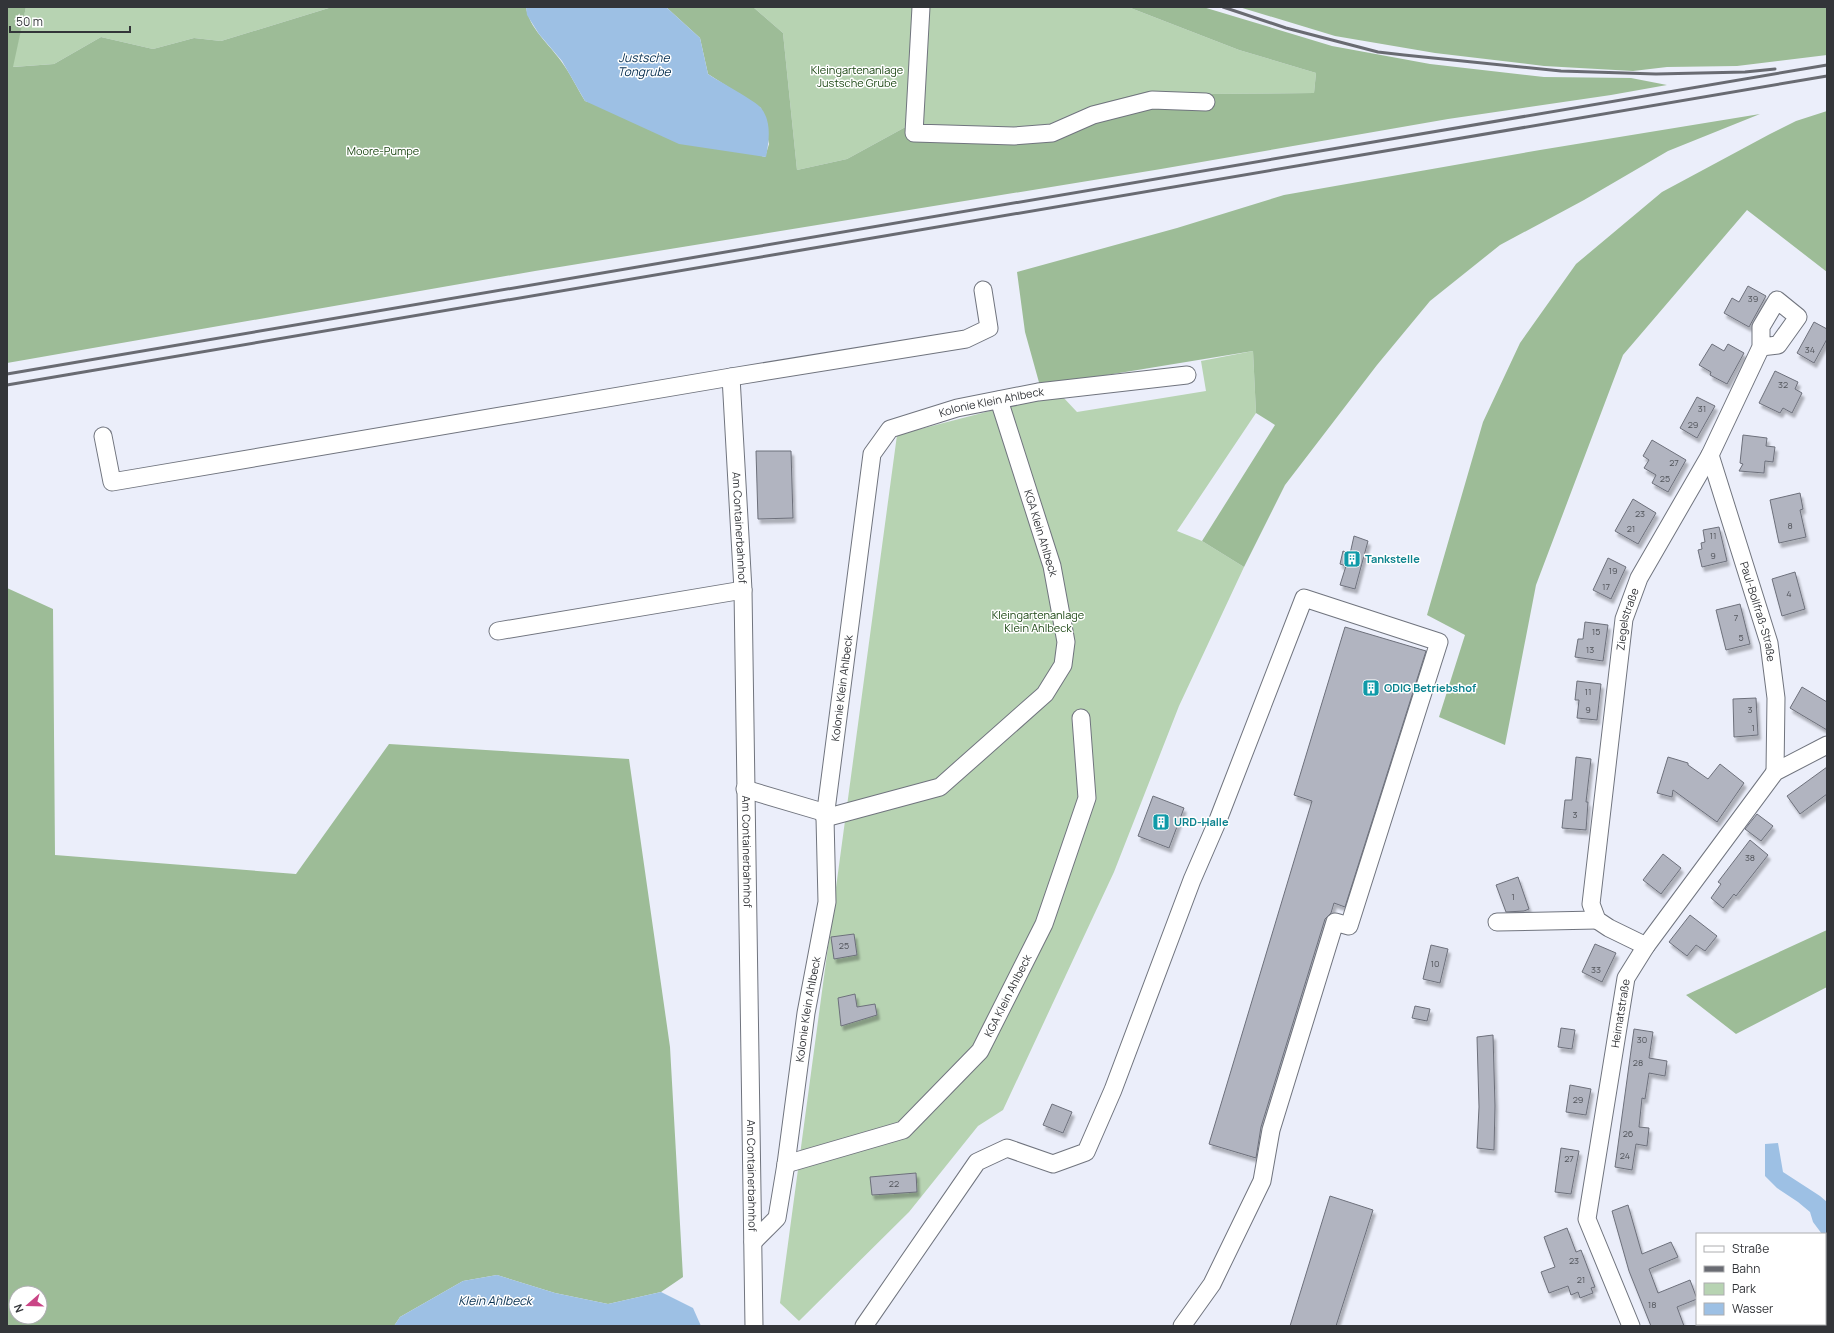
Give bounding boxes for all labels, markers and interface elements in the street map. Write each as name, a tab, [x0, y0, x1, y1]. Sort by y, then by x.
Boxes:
scale bar	[10, 8, 130, 34]
text: 50 m	[16, 13, 43, 30]
water label: Justsche Tongrube	[617, 49, 672, 80]
park label: Kleingartenanlage Justsche Grube	[811, 62, 904, 90]
park label: Moore-Pumpe	[347, 143, 420, 158]
house number: 39	[1748, 292, 1758, 305]
house number: 34	[1805, 343, 1815, 356]
house number: 32	[1778, 378, 1788, 391]
street label: Kolonie Klein Ahlbeck	[937, 383, 1045, 420]
house number: 31	[1698, 402, 1706, 415]
house number: 29	[1688, 418, 1698, 431]
house number: 27	[1669, 456, 1679, 469]
street label: Am Containerbahnhof	[729, 471, 751, 584]
house number: 25	[1660, 472, 1670, 485]
street label: KGA Klein Ahlbeck	[1021, 488, 1062, 579]
house number: 23	[1635, 507, 1645, 520]
house number: 8	[1787, 519, 1793, 532]
house number: 21	[1627, 522, 1635, 535]
house number: 11	[1709, 529, 1717, 542]
building icon: Tankstelle	[1342, 549, 1362, 569]
house number: 9	[1710, 549, 1716, 562]
place label: Tankstelle	[1365, 551, 1420, 566]
street label: Paul-Bollfraß-Straße	[1737, 560, 1779, 663]
house number: 19	[1608, 564, 1618, 577]
house number: 17	[1602, 580, 1610, 593]
street label: Ziegelstraße	[1612, 585, 1642, 651]
house number: 4	[1786, 587, 1792, 600]
park label: Kleingartenanlage Klein Ahlbeck	[992, 607, 1085, 635]
house number: 7	[1734, 611, 1739, 624]
house number: 15	[1592, 625, 1600, 638]
house number: 5	[1738, 631, 1744, 644]
street label: Kolonie Klein Ahlbeck	[827, 633, 856, 742]
house number: 13	[1586, 643, 1594, 656]
building icon: ODIG Betriebshof	[1361, 678, 1381, 698]
place label: ODIG Betriebshof	[1384, 680, 1477, 695]
house number: 11	[1584, 685, 1592, 698]
house number: 9	[1585, 703, 1591, 716]
house number: 3	[1748, 703, 1753, 716]
house number: 1	[1751, 721, 1755, 734]
street label: Am Containerbahnhof	[739, 795, 756, 908]
house number: 3	[1573, 808, 1578, 821]
building icon: URD-Halle	[1151, 812, 1171, 832]
place label: URD-Halle	[1174, 814, 1229, 829]
house number: 38	[1745, 851, 1755, 864]
house number: 1	[1511, 890, 1515, 903]
house number: 25	[839, 939, 849, 952]
street label: KGA Klein Ahlbeck	[980, 951, 1035, 1039]
street label: Kolonie Klein Ahlbeck	[792, 955, 824, 1063]
house number: 10	[1431, 957, 1440, 970]
house number: 33	[1591, 963, 1601, 976]
street label: Heimatstraße	[1607, 977, 1633, 1049]
house number: 30	[1637, 1033, 1647, 1046]
house number: 28	[1633, 1056, 1643, 1069]
house number: 29	[1573, 1093, 1583, 1106]
street label: Am Containerbahnhof	[744, 1119, 761, 1232]
house number: 26	[1623, 1127, 1634, 1140]
house number: 24	[1620, 1149, 1630, 1162]
house number: 27	[1564, 1152, 1574, 1165]
house number: 22	[889, 1177, 899, 1190]
legend	[1696, 1233, 1826, 1325]
text: Straße	[1732, 1240, 1769, 1257]
house number: 23	[1569, 1254, 1579, 1267]
text: Bahn	[1732, 1260, 1760, 1277]
house number: 21	[1577, 1273, 1585, 1286]
text: Park	[1732, 1280, 1757, 1297]
north arrow	[8, 1285, 48, 1325]
water label: Klein Ahlbeck	[458, 1292, 534, 1309]
house number: 18	[1648, 1298, 1656, 1311]
text: Wasser	[1732, 1300, 1774, 1317]
text: N	[10, 1302, 27, 1315]

